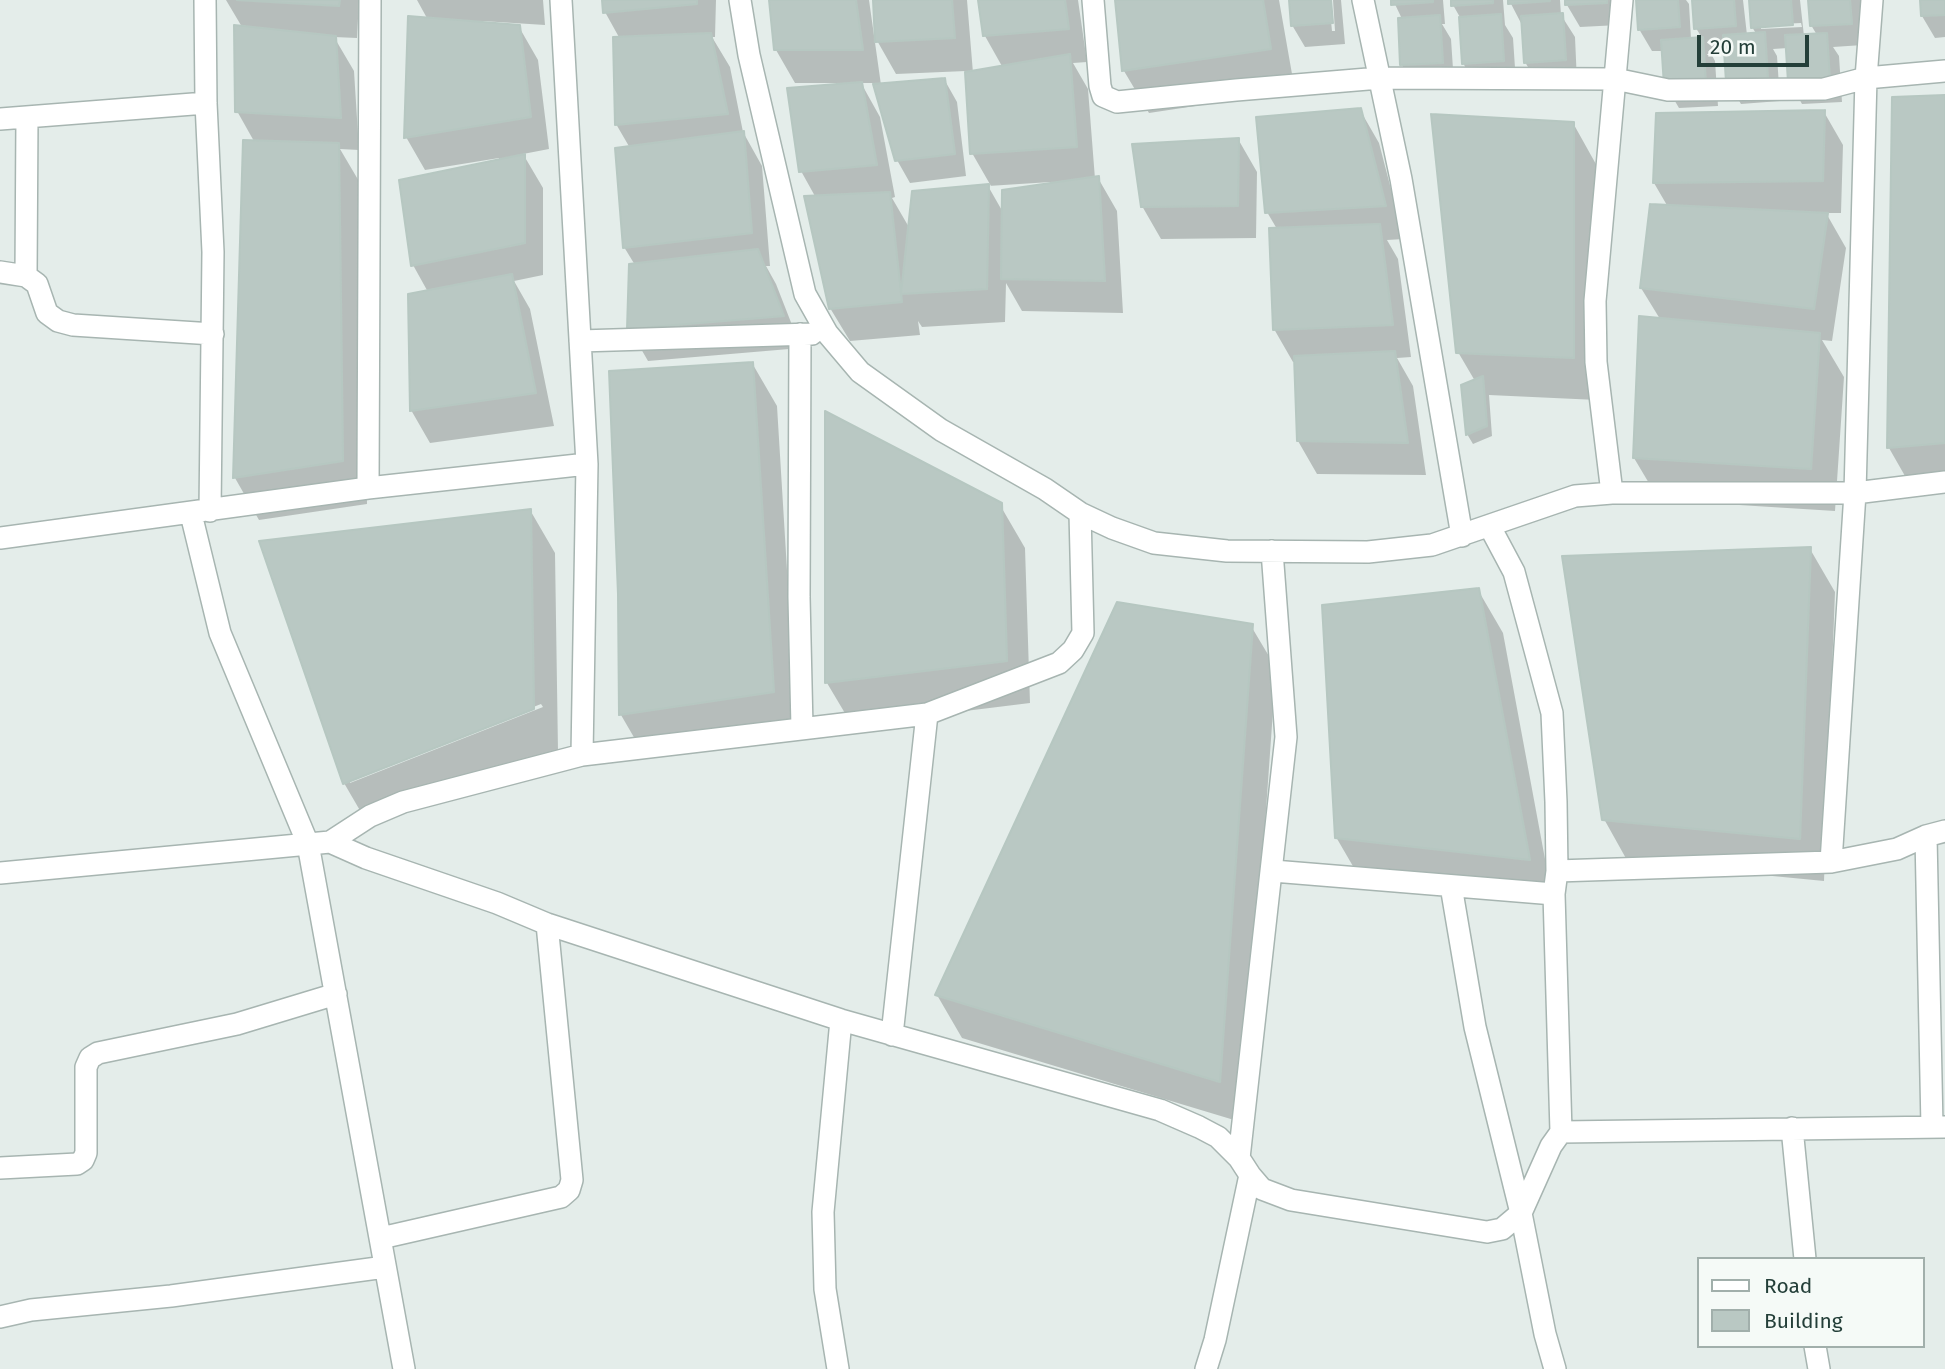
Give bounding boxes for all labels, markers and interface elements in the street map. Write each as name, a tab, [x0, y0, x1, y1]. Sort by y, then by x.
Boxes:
scale bar	[1700, 21, 1812, 65]
text: 20 m	[1710, 34, 1756, 60]
legend	[1696, 1257, 1924, 1348]
text: Road	[1764, 1273, 1812, 1299]
text: Building	[1764, 1308, 1843, 1334]

